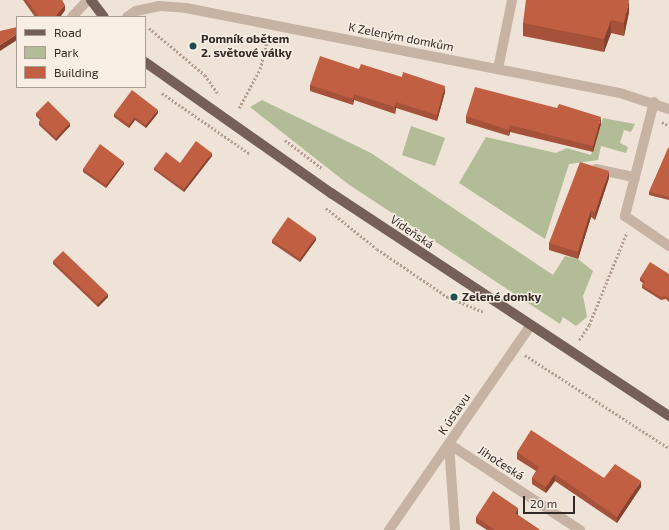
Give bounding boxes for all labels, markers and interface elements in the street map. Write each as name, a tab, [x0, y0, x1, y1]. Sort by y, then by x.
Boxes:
legend	[16, 16, 146, 88]
street label: K Zeleným domkům	[347, 20, 455, 54]
text: Road	[54, 25, 82, 39]
place label: Pomník obětem 2. světové války	[201, 32, 292, 60]
marker: Pomník obětem 2. světové války	[188, 41, 198, 51]
text: Park	[54, 45, 79, 59]
text: Building	[54, 65, 98, 79]
street label: Vídeňská	[388, 212, 436, 252]
place label: Zelené domky	[462, 290, 541, 304]
marker: Zelené domky	[449, 292, 459, 302]
street label: K ústavu	[435, 390, 473, 438]
street label: Jihočeská	[475, 443, 527, 483]
scale bar	[525, 488, 577, 514]
text: 20 m	[530, 496, 557, 510]

